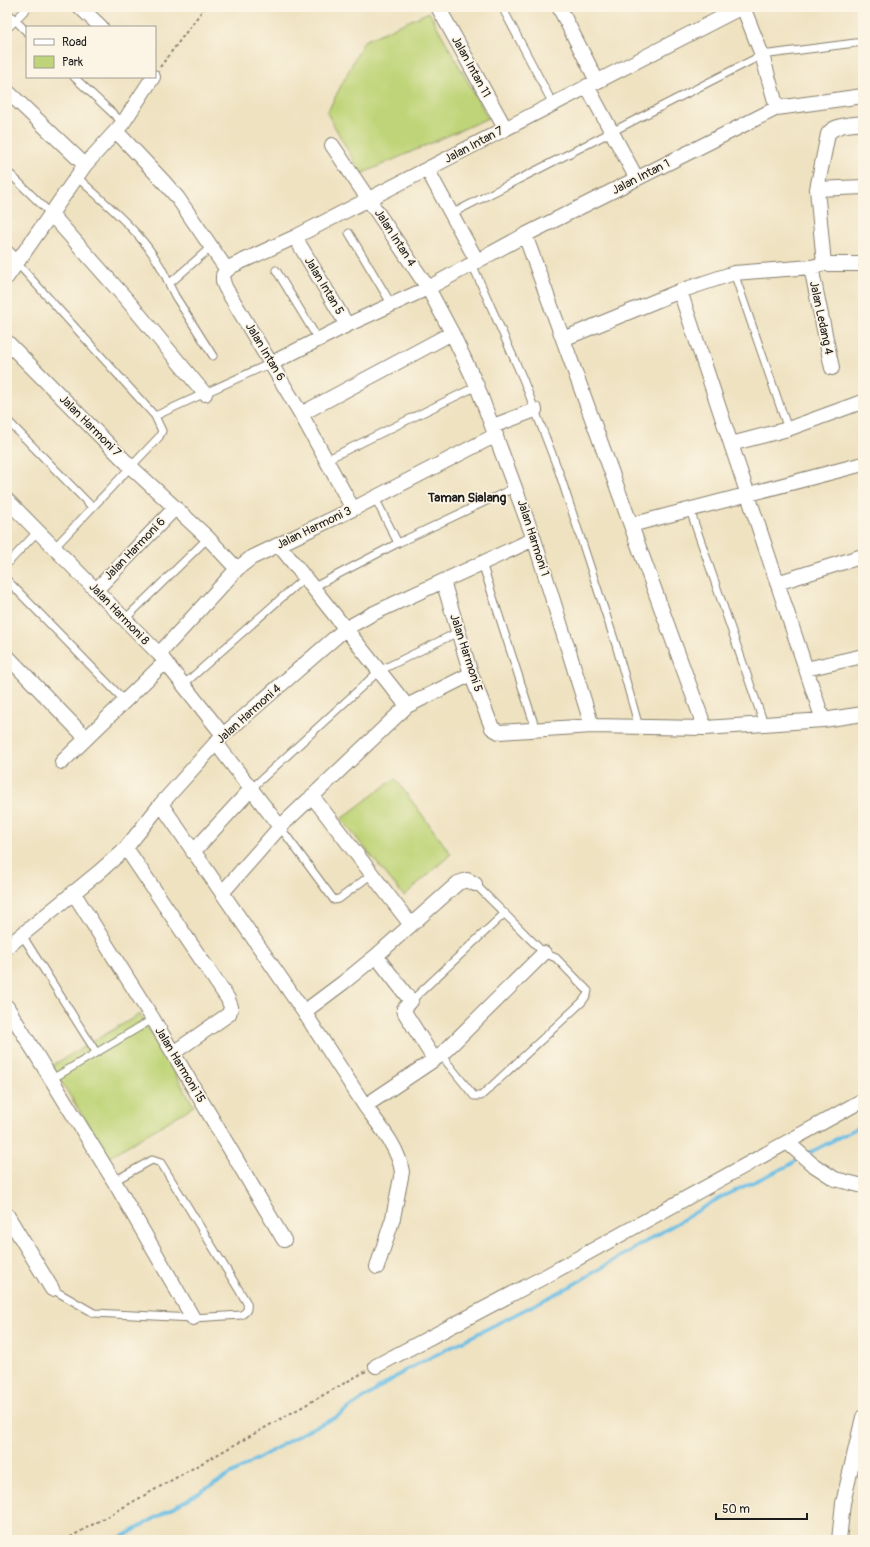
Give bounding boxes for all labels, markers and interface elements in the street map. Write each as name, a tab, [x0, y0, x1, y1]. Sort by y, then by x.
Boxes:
legend	[26, 26, 156, 78]
street label: Jalan Intan 11	[448, 34, 494, 100]
text: Road	[62, 35, 87, 50]
text: Park	[62, 55, 83, 70]
street label: Jalan Intan 7	[442, 123, 507, 167]
street label: Jalan Intan 1	[610, 156, 672, 198]
street label: Jalan Intan 4	[371, 207, 419, 269]
street label: Jalan Intan 5	[301, 254, 347, 318]
street label: Jalan Ledang 4	[806, 280, 836, 356]
street label: Jalan Intan 6	[242, 320, 288, 384]
street label: Jalan Harmoni 7	[56, 392, 124, 460]
district label: Taman Sialang	[427, 490, 507, 506]
street label: Jalan Harmoni 1	[514, 498, 552, 578]
street label: Jalan Harmoni 3	[274, 503, 354, 553]
street label: Jalan Harmoni 6	[101, 514, 169, 584]
street label: Jalan Harmoni 8	[86, 580, 152, 648]
street label: Jalan Harmoni 5	[446, 612, 486, 694]
street label: Jalan Harmoni 4	[214, 681, 284, 747]
street label: Jalan Harmoni 15	[151, 1024, 209, 1106]
scale bar	[716, 1495, 807, 1521]
text: 50 m	[722, 1502, 750, 1517]

